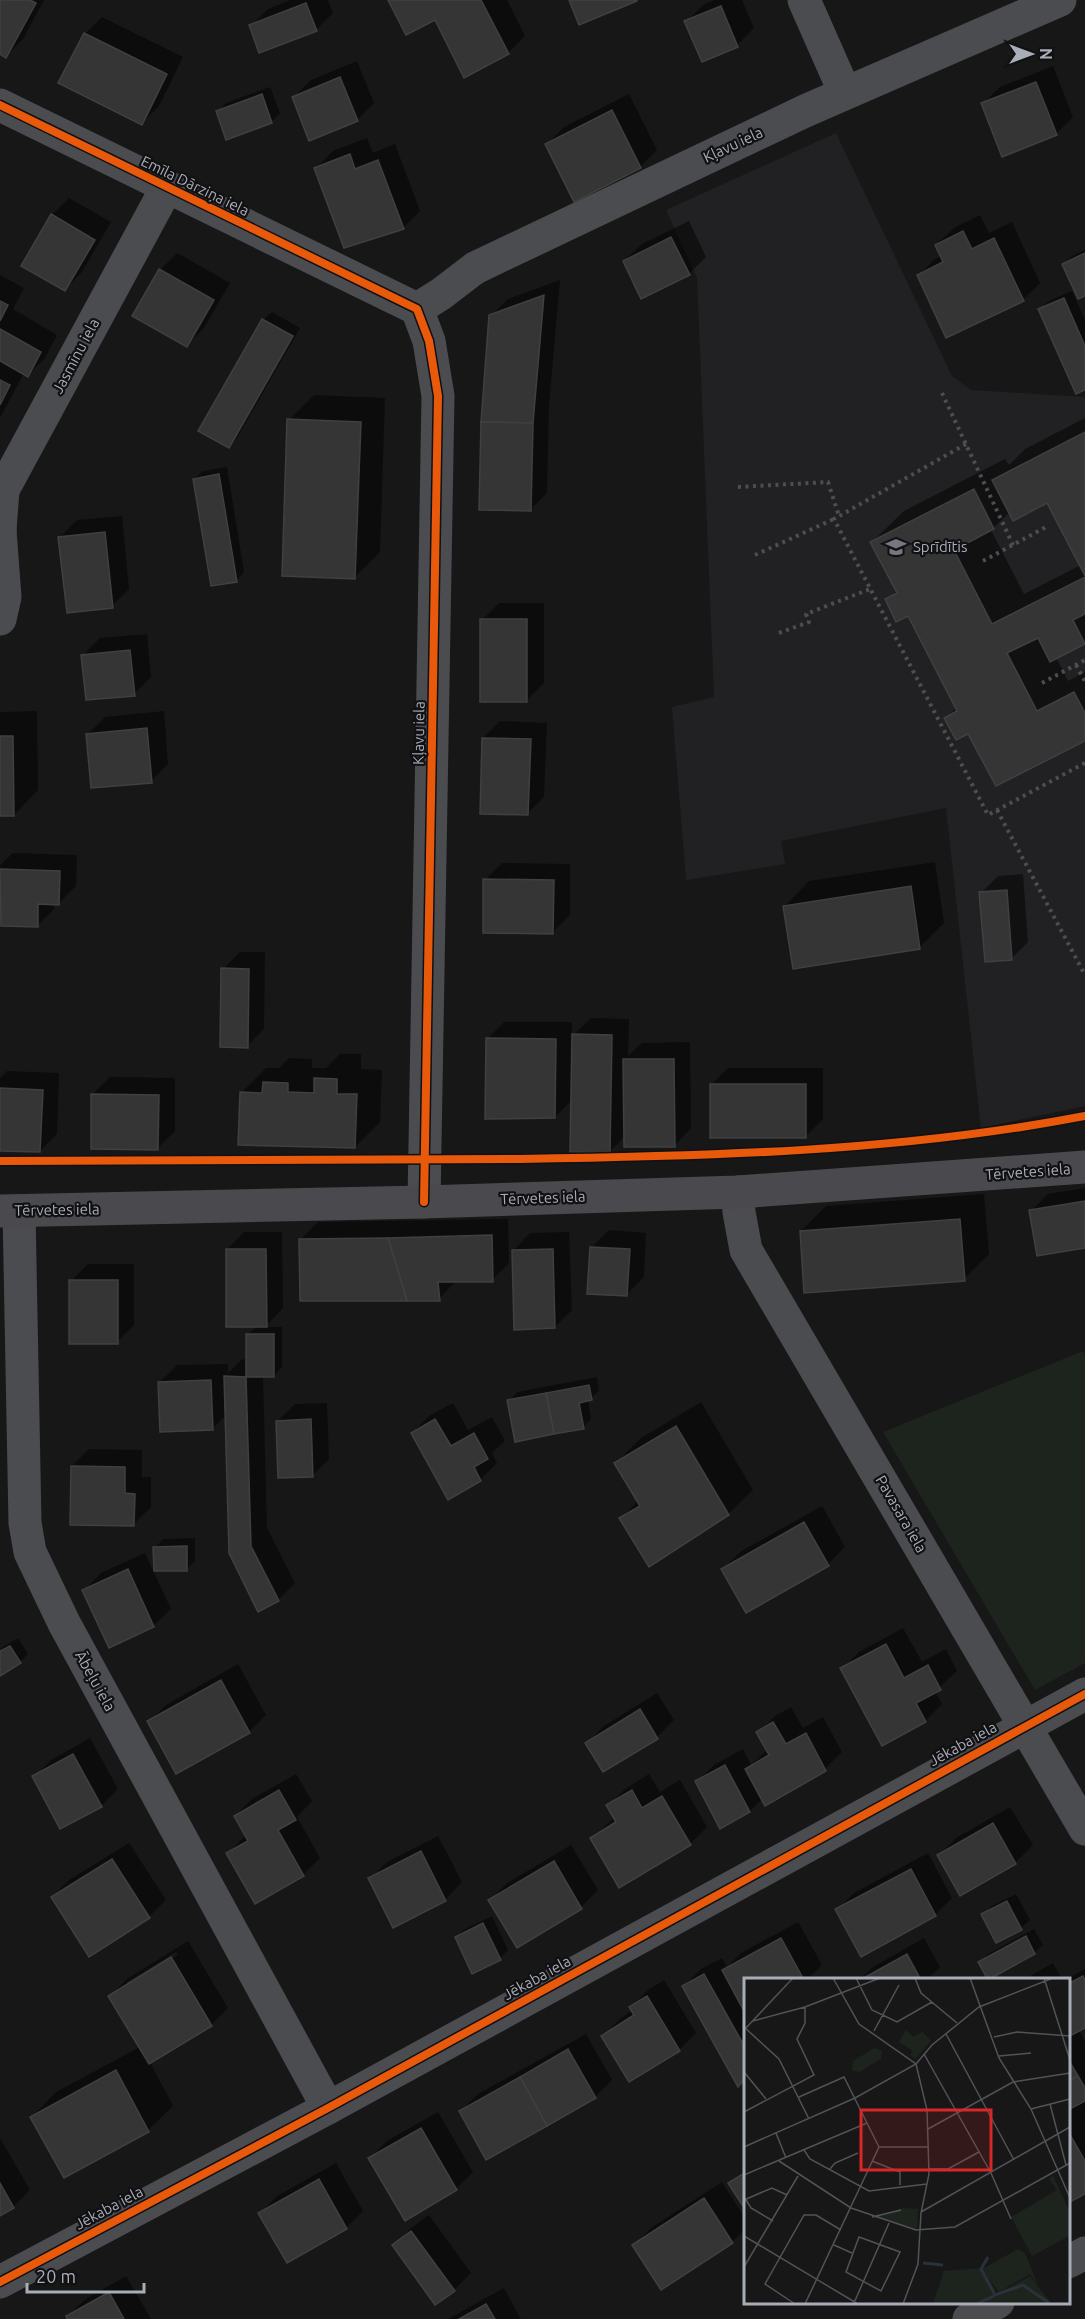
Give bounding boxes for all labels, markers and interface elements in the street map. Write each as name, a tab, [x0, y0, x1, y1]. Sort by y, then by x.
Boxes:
north arrow	[1001, 24, 1061, 84]
text: N	[1037, 48, 1055, 60]
street label: Kļavu iela	[700, 123, 765, 166]
street label: Emīla Dārziņa iela	[138, 152, 252, 219]
street label: Jasmīnu iela	[49, 315, 102, 396]
school or university icon: Sprīdītis	[884, 535, 908, 559]
place label: Sprīdītis	[913, 538, 967, 555]
street label: Kļavu iela	[409, 701, 428, 765]
street label: Tērvetes iela	[985, 1160, 1071, 1183]
street label: Tērvetes iela	[500, 1188, 586, 1207]
street label: Tērvetes iela	[14, 1200, 100, 1219]
street label: Pavasara iela	[873, 1472, 930, 1555]
street label: Ābeļu iela	[72, 1648, 119, 1714]
street label: Jēkaba iela	[926, 1718, 999, 1769]
street label: Jēkaba iela	[500, 1952, 573, 2003]
inset map	[744, 1978, 1070, 2304]
street label: Jēkaba iela	[72, 2183, 146, 2233]
scale bar	[27, 2256, 144, 2294]
text: 20 m	[36, 2266, 76, 2286]

